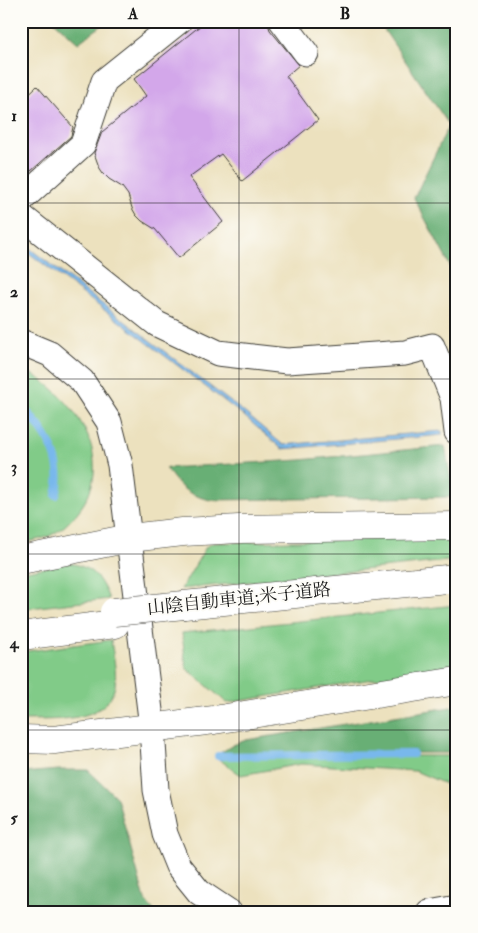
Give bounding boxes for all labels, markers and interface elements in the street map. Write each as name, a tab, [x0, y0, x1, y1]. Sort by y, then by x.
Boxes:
text: A	[127, 4, 139, 24]
text: B	[340, 4, 350, 24]
text: 1	[11, 106, 17, 126]
text: 2	[10, 282, 18, 302]
text: 3	[11, 457, 17, 477]
street label: 山陰自動車道;米子道路	[146, 578, 332, 620]
text: 4	[9, 633, 20, 653]
text: 5	[10, 808, 18, 828]

